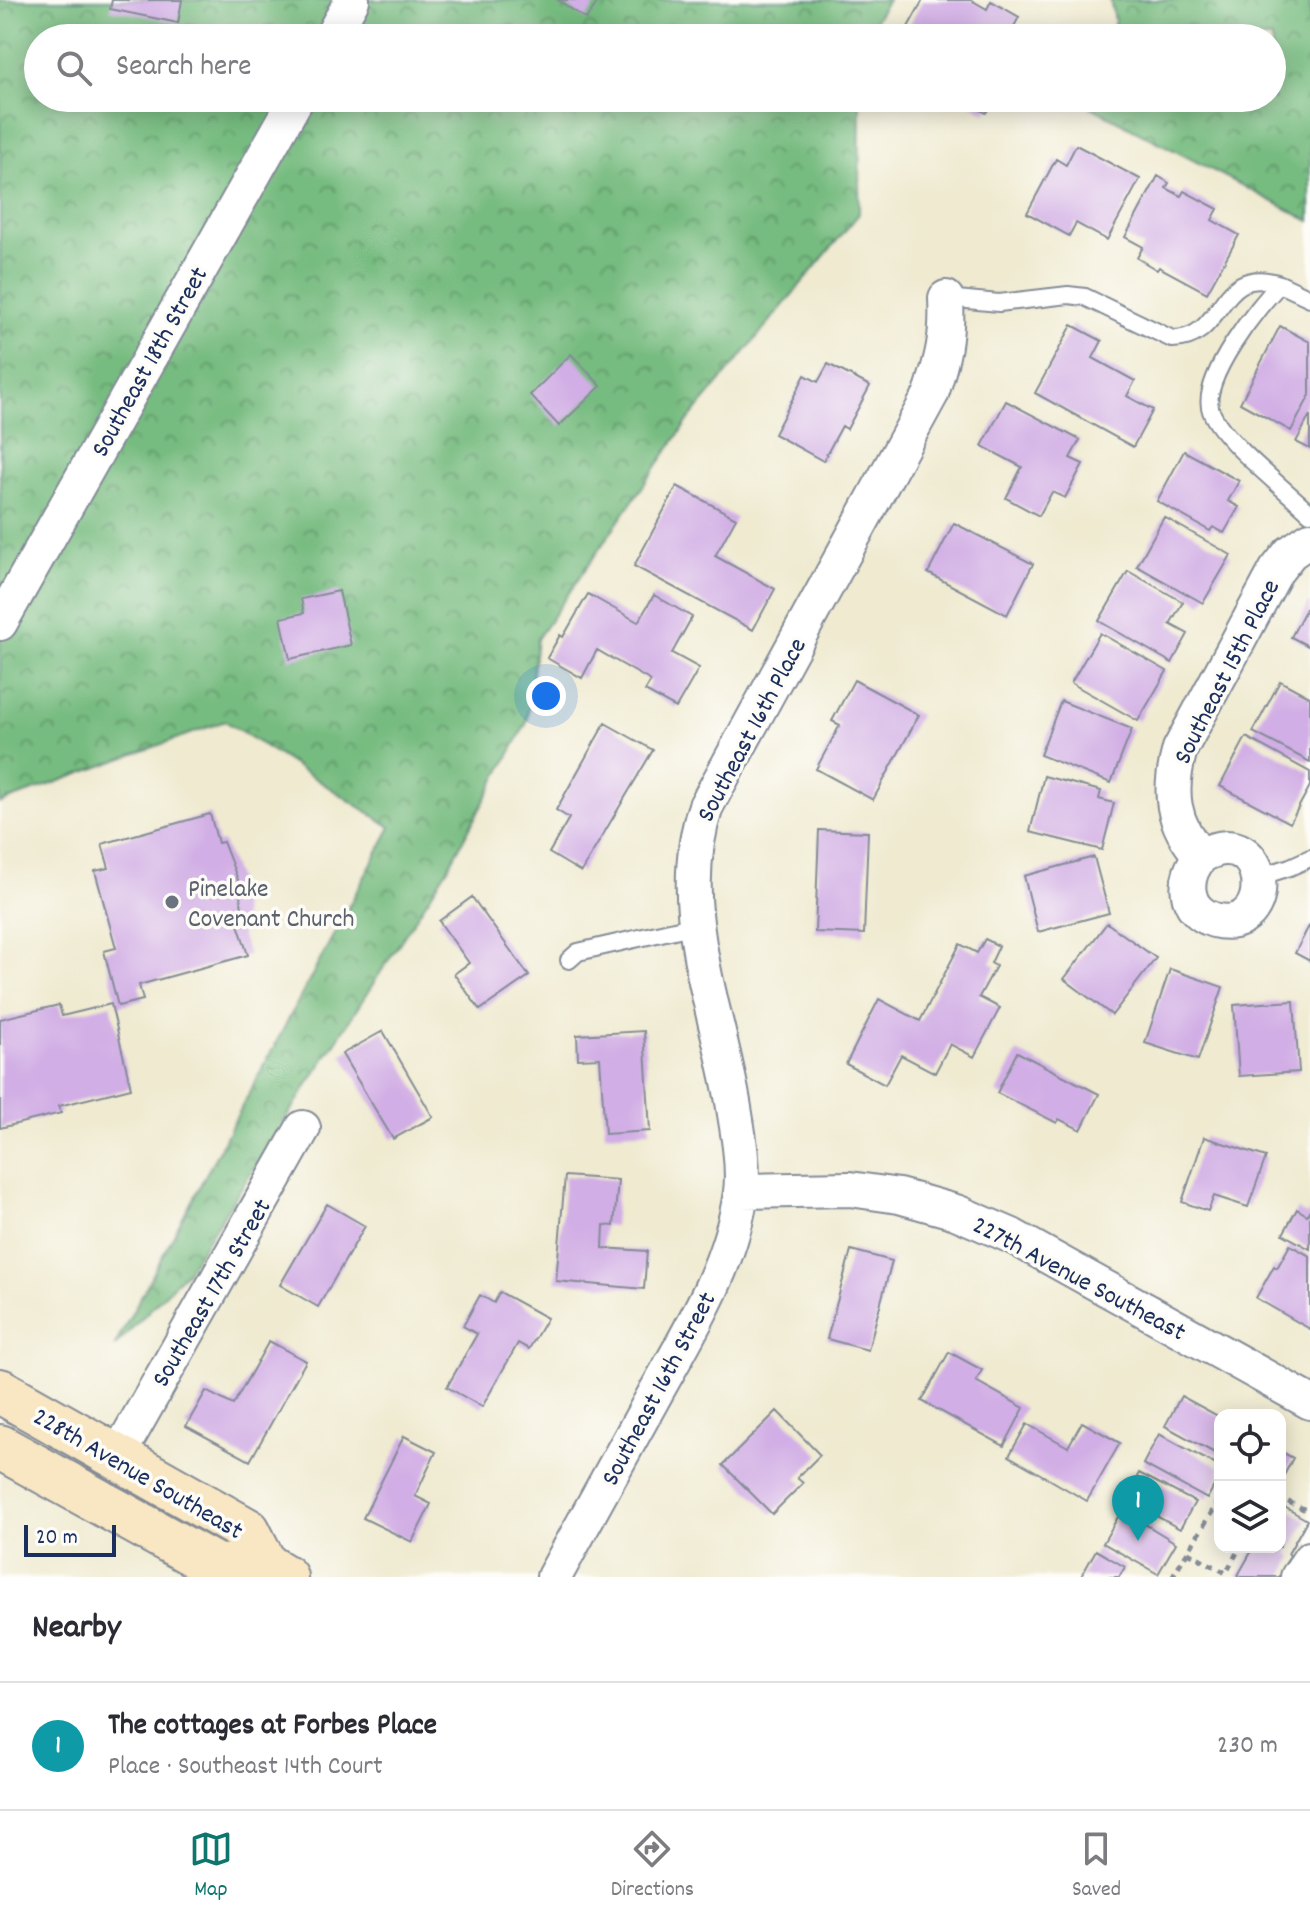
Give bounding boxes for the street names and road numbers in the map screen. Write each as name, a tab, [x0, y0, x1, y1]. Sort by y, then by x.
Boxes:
street label: Southeast 18th Street	[83, 260, 219, 465]
street label: Southeast 15th Place	[1166, 574, 1291, 771]
street label: Southeast 16th Place	[689, 632, 817, 829]
street label: Southeast 17th Street	[144, 1192, 282, 1395]
street label: 227th Avenue Southeast	[965, 1208, 1192, 1352]
street label: Southeast 16th Street	[593, 1286, 727, 1493]
street label: 228th Avenue Southeast	[25, 1400, 250, 1551]

